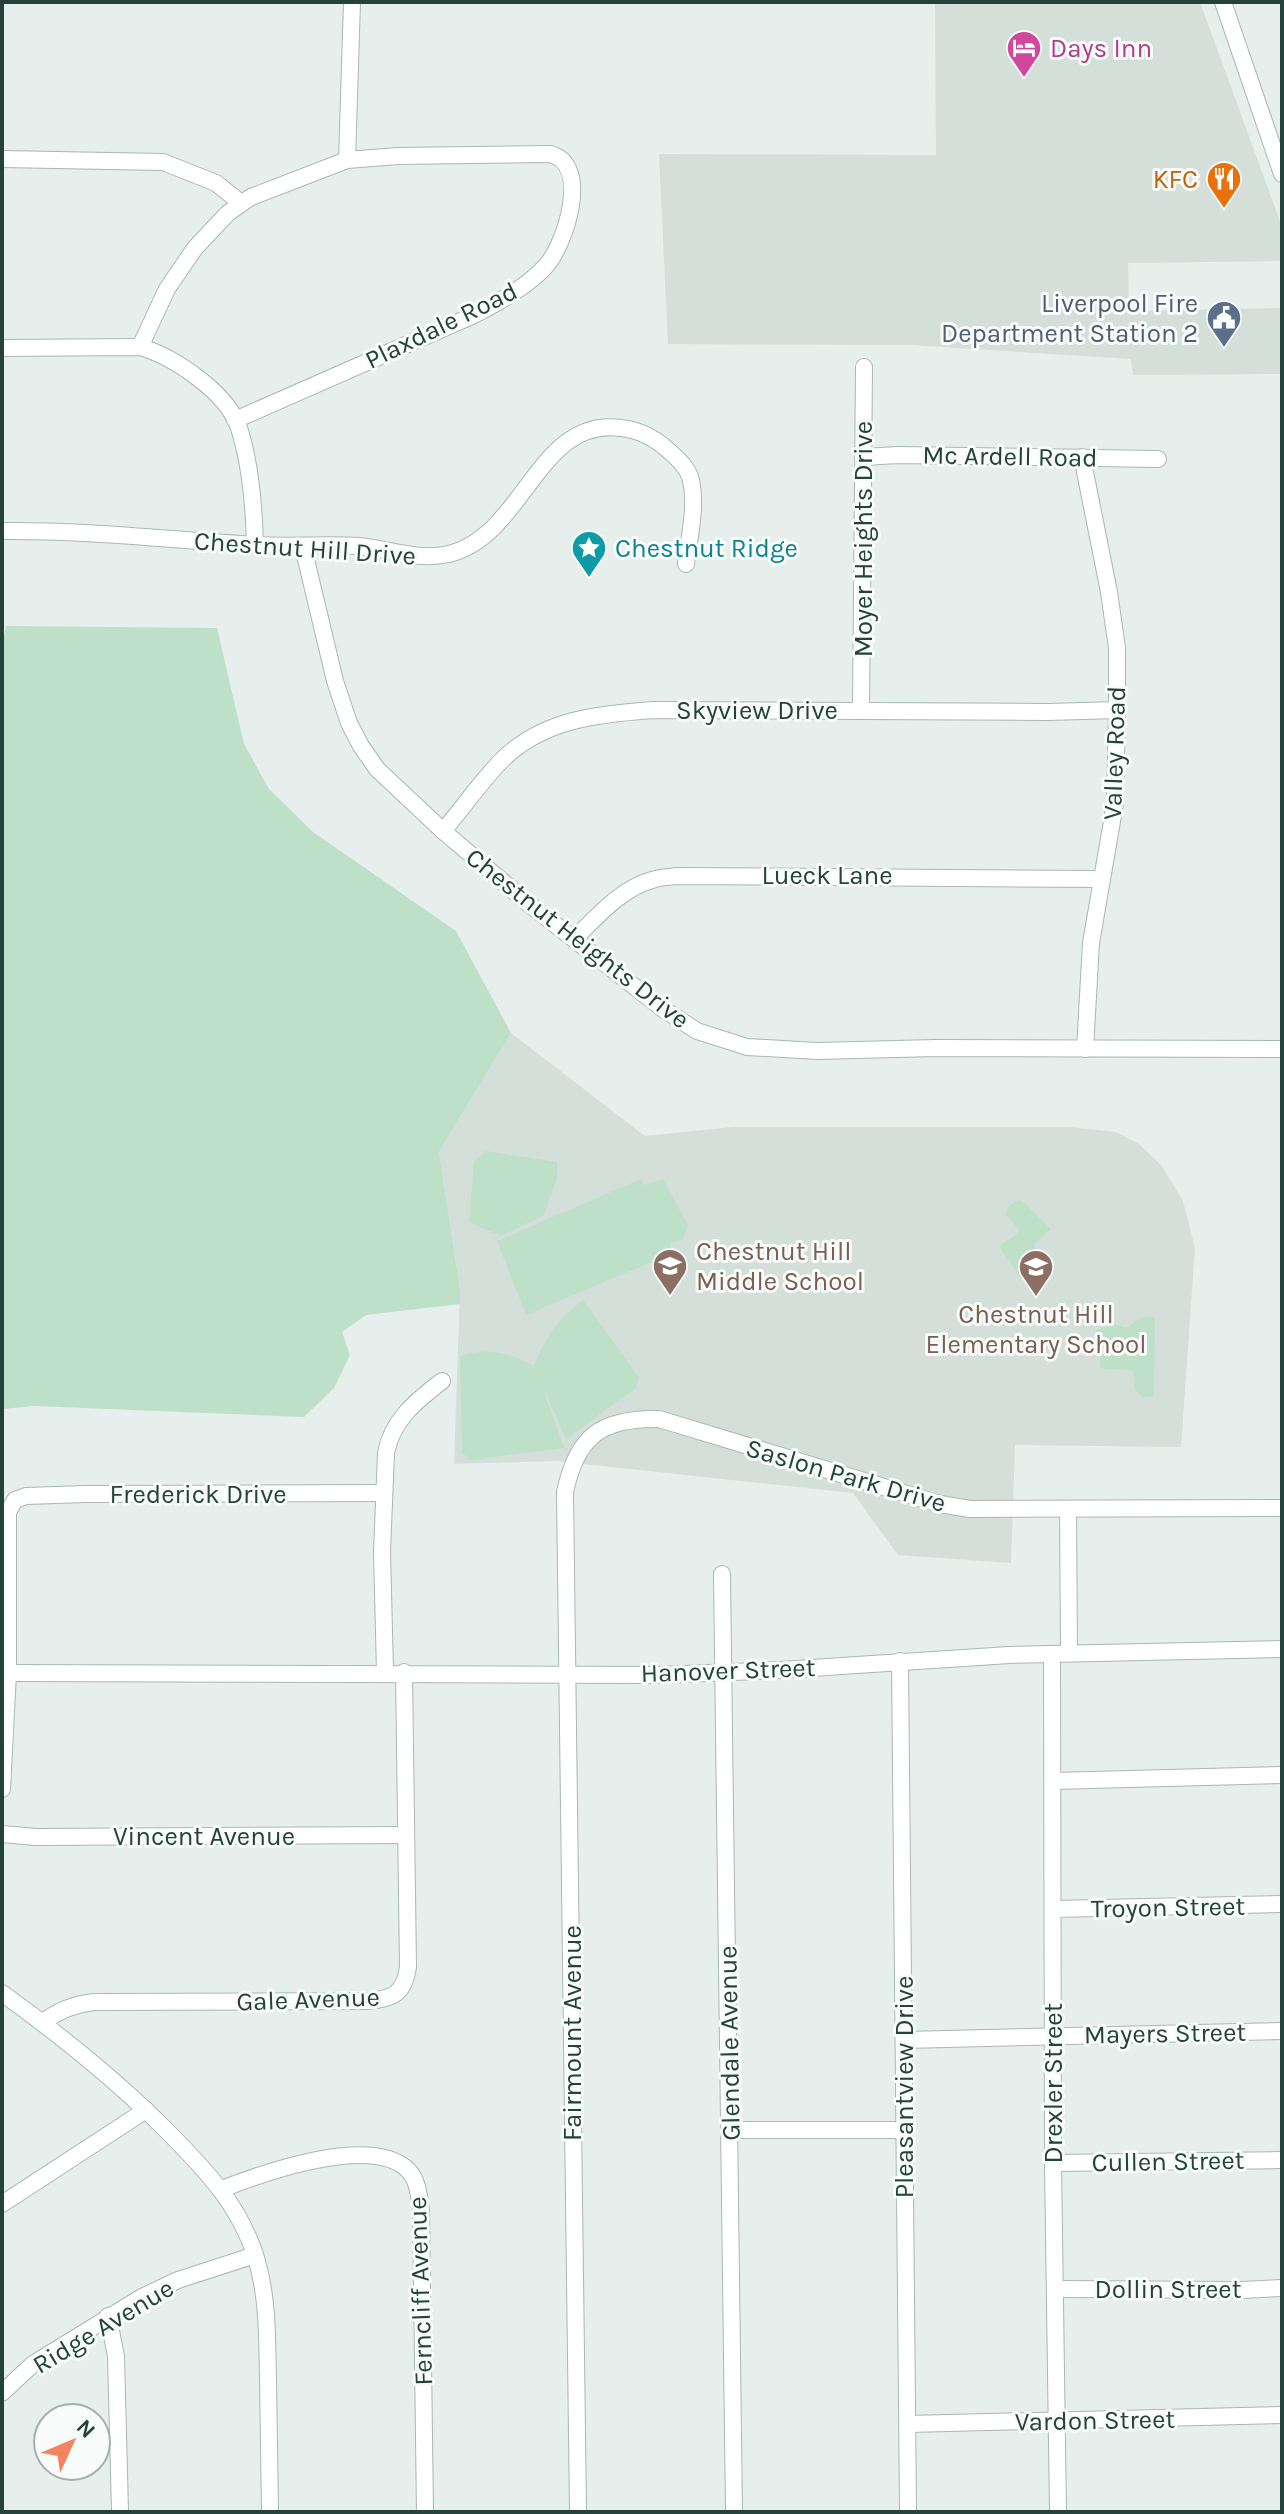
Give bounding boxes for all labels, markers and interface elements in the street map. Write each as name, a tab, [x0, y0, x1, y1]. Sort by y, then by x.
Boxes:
hotel icon: Days Inn	[1005, 29, 1043, 79]
place label: Days Inn	[1050, 33, 1152, 64]
restaurant icon: KFC	[1205, 160, 1243, 210]
place label: KFC	[1153, 164, 1198, 195]
street label: Plaxdale Road	[360, 275, 522, 376]
place label: Liverpool Fire Department Station 2	[941, 288, 1198, 349]
public building icon: Liverpool Fire Department Station 2	[1205, 299, 1243, 349]
street label: Moyer Heights Drive	[848, 421, 879, 657]
street label: Mc Ardell Road	[922, 439, 1098, 474]
street label: Chestnut Hill Drive	[193, 525, 417, 572]
place icon: Chestnut Ridge	[570, 529, 608, 579]
place label: Chestnut Ridge	[615, 533, 798, 564]
street label: Valley Road	[1097, 685, 1132, 821]
street label: Skyview Drive	[676, 695, 838, 726]
street label: Chestnut Heights Drive	[460, 842, 696, 1035]
street label: Lueck Lane	[761, 860, 893, 891]
place label: Chestnut Hill Middle School	[696, 1236, 864, 1297]
school or university icon: Chestnut Hill Middle School	[651, 1247, 689, 1297]
school or university icon: Chestnut Hill Elementary School	[1017, 1248, 1055, 1298]
place label: Chestnut Hill Elementary School	[926, 1299, 1146, 1360]
street label: Saslon Park Drive	[742, 1432, 949, 1519]
street label: Frederick Drive	[109, 1479, 287, 1510]
street label: Hanover Street	[640, 1652, 816, 1689]
street label: Vincent Avenue	[113, 1821, 295, 1852]
street label: Troyon Street	[1091, 1891, 1246, 1924]
street label: Fairmount Avenue	[557, 1925, 588, 2141]
street label: Glendale Avenue	[712, 1945, 747, 2141]
street label: Pleasantview Drive	[889, 1976, 920, 2198]
street label: Gale Avenue	[236, 1982, 380, 2017]
street label: Drexler Street	[1038, 2002, 1069, 2163]
street label: Mayers Street	[1084, 2017, 1247, 2050]
street label: Cullen Street	[1091, 2145, 1245, 2178]
street label: Ferncliff Avenue	[402, 2196, 439, 2386]
street label: Ridge Avenue	[27, 2272, 179, 2381]
street label: Dollin Street	[1095, 2274, 1242, 2305]
north arrow	[32, 2402, 112, 2482]
street label: Vardon Street	[1015, 2404, 1176, 2437]
text: N	[71, 2414, 101, 2444]

